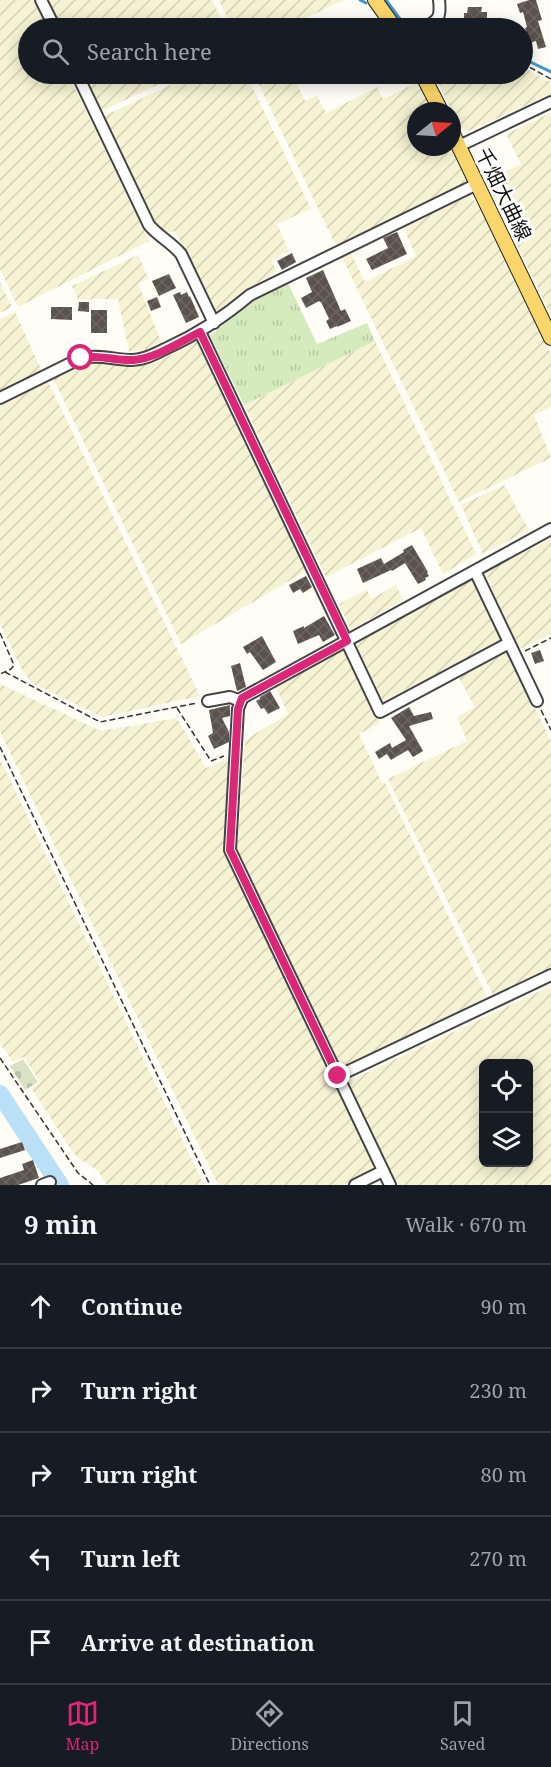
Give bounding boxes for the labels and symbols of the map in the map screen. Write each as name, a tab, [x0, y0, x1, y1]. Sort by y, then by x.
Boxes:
north arrow	[407, 102, 461, 156]
street label: 千畑大曲線	[470, 143, 538, 245]
route start	[67, 344, 93, 370]
route end	[324, 1062, 350, 1088]

